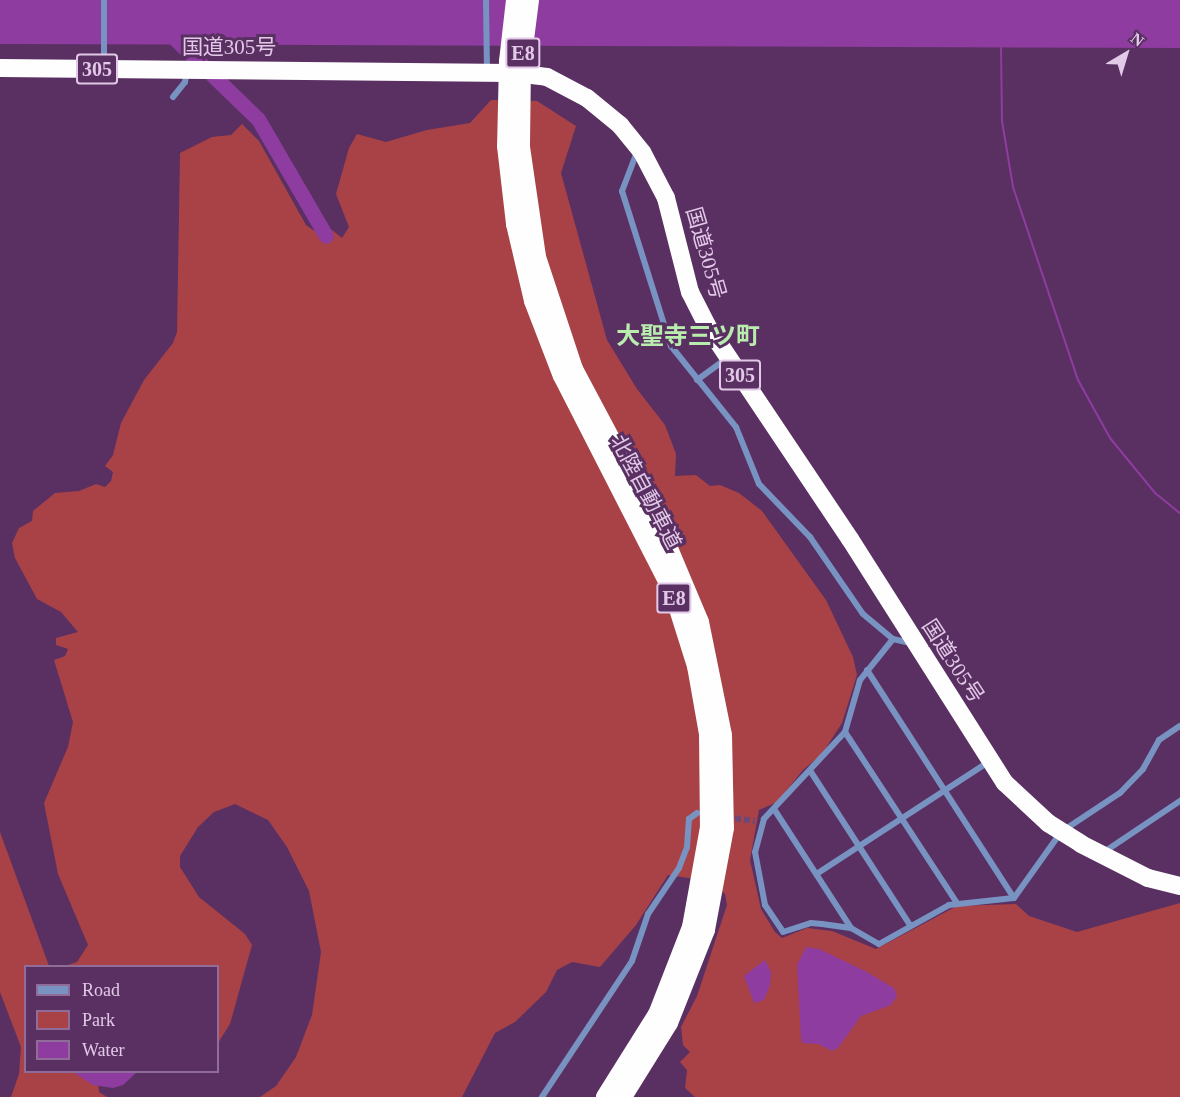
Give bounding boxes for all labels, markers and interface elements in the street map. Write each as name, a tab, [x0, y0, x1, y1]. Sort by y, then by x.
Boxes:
north arrow	[1096, 24, 1156, 84]
text: N	[1128, 29, 1147, 50]
street label: 国道305号	[182, 34, 276, 60]
road number: E8	[505, 36, 541, 70]
road number: 305	[76, 52, 118, 86]
street label: 国道305号	[681, 204, 731, 302]
district label: 大聖寺三ツ町	[616, 323, 760, 351]
road number: 305	[719, 358, 761, 392]
street label: 北陸自動車道	[605, 430, 687, 554]
road number: E8	[656, 581, 692, 615]
street label: 国道305号	[917, 615, 989, 707]
legend	[24, 965, 219, 1073]
text: Road	[82, 980, 120, 1000]
text: Park	[82, 1010, 115, 1030]
text: Water	[82, 1040, 125, 1060]

